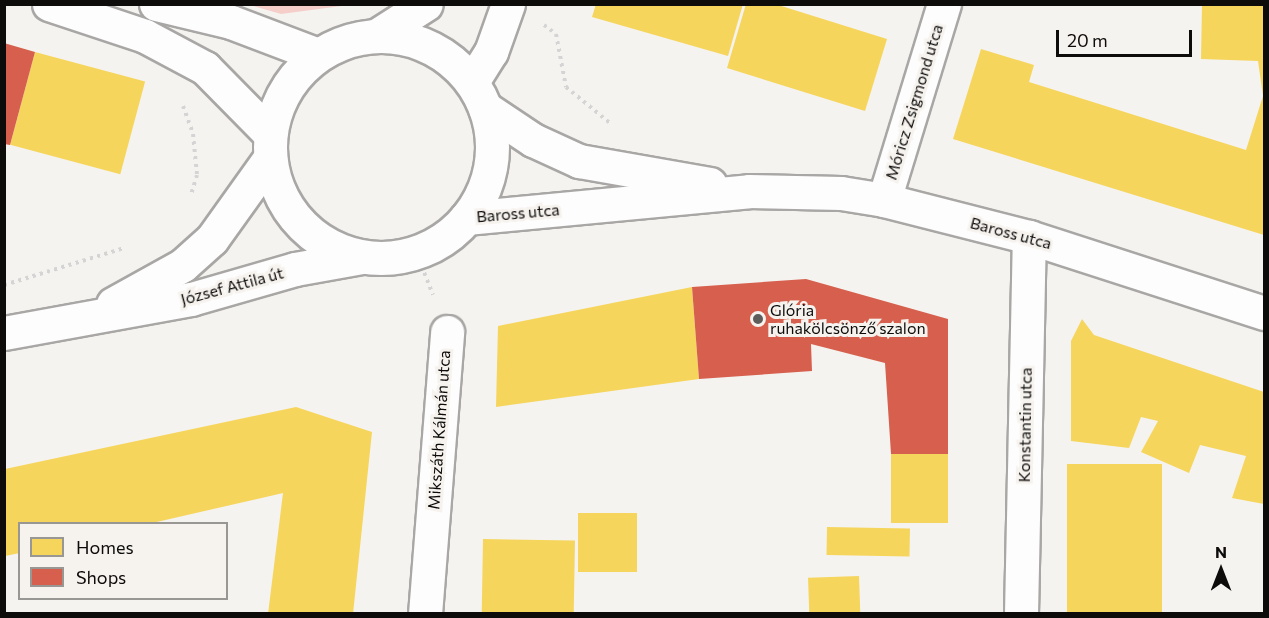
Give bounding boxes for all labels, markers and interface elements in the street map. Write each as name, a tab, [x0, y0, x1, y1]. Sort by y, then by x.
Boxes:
scale bar	[1059, 18, 1196, 56]
street label: Móricz Zsigmond utca	[881, 22, 947, 182]
text: 20 m	[1067, 29, 1108, 51]
street label: Baross utca	[476, 200, 560, 226]
street label: Baross utca	[968, 213, 1054, 253]
street label: József Attila út	[178, 263, 286, 309]
place label: Glória ruhakölcsönző szalon	[770, 300, 926, 338]
marker: Glória ruhakölcsönző szalon	[751, 312, 765, 326]
street label: Mikszáth Kálmán utca	[424, 350, 454, 510]
street label: Konstantin utca	[1014, 367, 1036, 483]
legend	[18, 522, 228, 600]
text: Homes	[76, 536, 134, 558]
north arrow	[1191, 540, 1251, 600]
text: N	[1215, 542, 1227, 561]
text: Shops	[76, 566, 126, 588]

